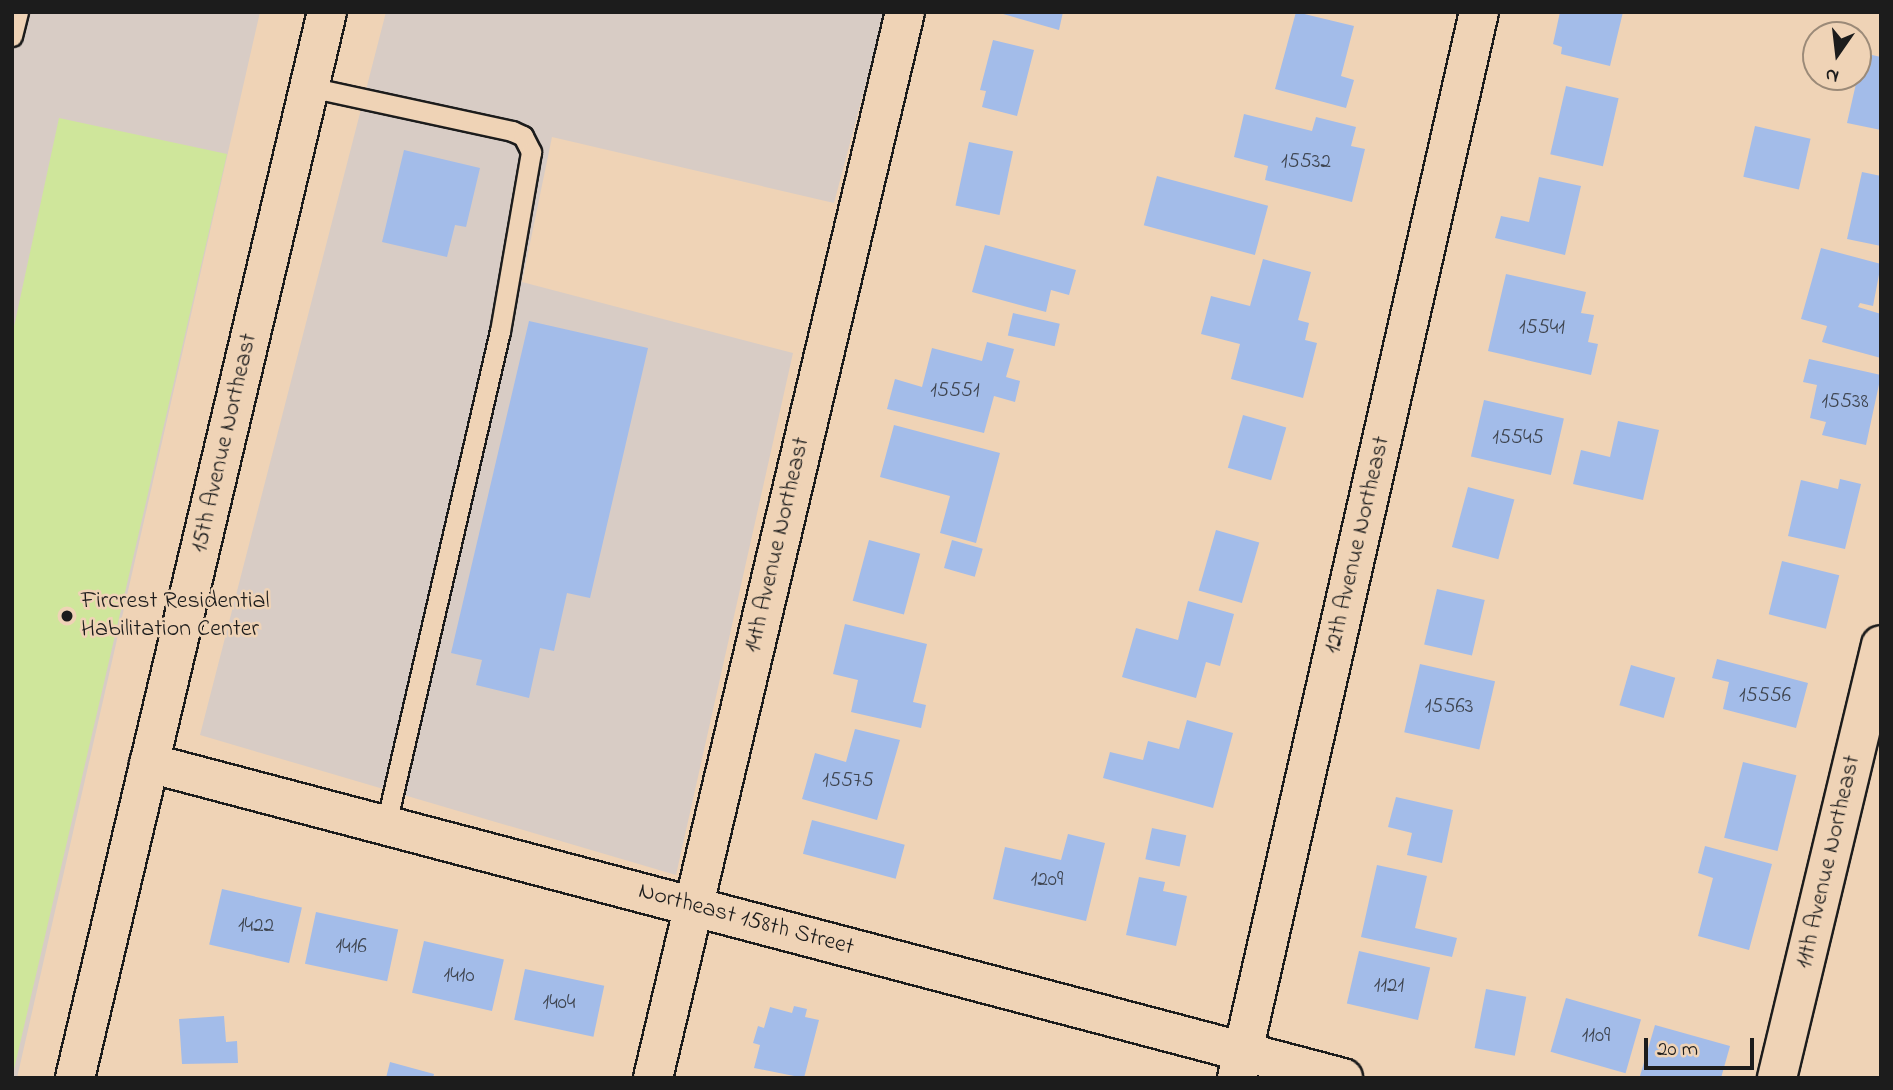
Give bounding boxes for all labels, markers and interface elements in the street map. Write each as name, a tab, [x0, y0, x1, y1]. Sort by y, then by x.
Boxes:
north arrow	[1802, 21, 1872, 91]
text: N	[1823, 60, 1842, 90]
house number: 15532	[1281, 149, 1331, 175]
house number: 15541	[1519, 315, 1565, 341]
street label: 15th Avenue Northeast	[186, 331, 264, 555]
house number: 15551	[930, 378, 980, 404]
house number: 15538	[1821, 389, 1869, 415]
house number: 15545	[1492, 425, 1544, 451]
street label: 12th Avenue Northeast	[1319, 433, 1397, 657]
street label: 14th Avenue Northeast	[739, 434, 817, 656]
place label: Fircrest Residential Habilitation Center	[81, 588, 269, 644]
marker: Fircrest Residential Habilitation Center	[59, 608, 75, 624]
house number: 15556	[1739, 683, 1791, 709]
house number: 15563	[1425, 694, 1473, 720]
street label: 11th Avenue Northeast	[1790, 753, 1868, 971]
house number: 15575	[822, 768, 874, 794]
house number: 1209	[1031, 867, 1063, 893]
street label: Northeast 158th Street	[635, 877, 857, 963]
house number: 1422	[238, 913, 274, 939]
house number: 1416	[335, 934, 367, 960]
house number: 1410	[443, 963, 475, 989]
house number: 1121	[1374, 973, 1404, 999]
house number: 1404	[542, 990, 576, 1016]
house number: 1109	[1582, 1023, 1610, 1049]
scale bar	[1648, 1024, 1758, 1068]
text: 20 m	[1657, 1035, 1698, 1065]

